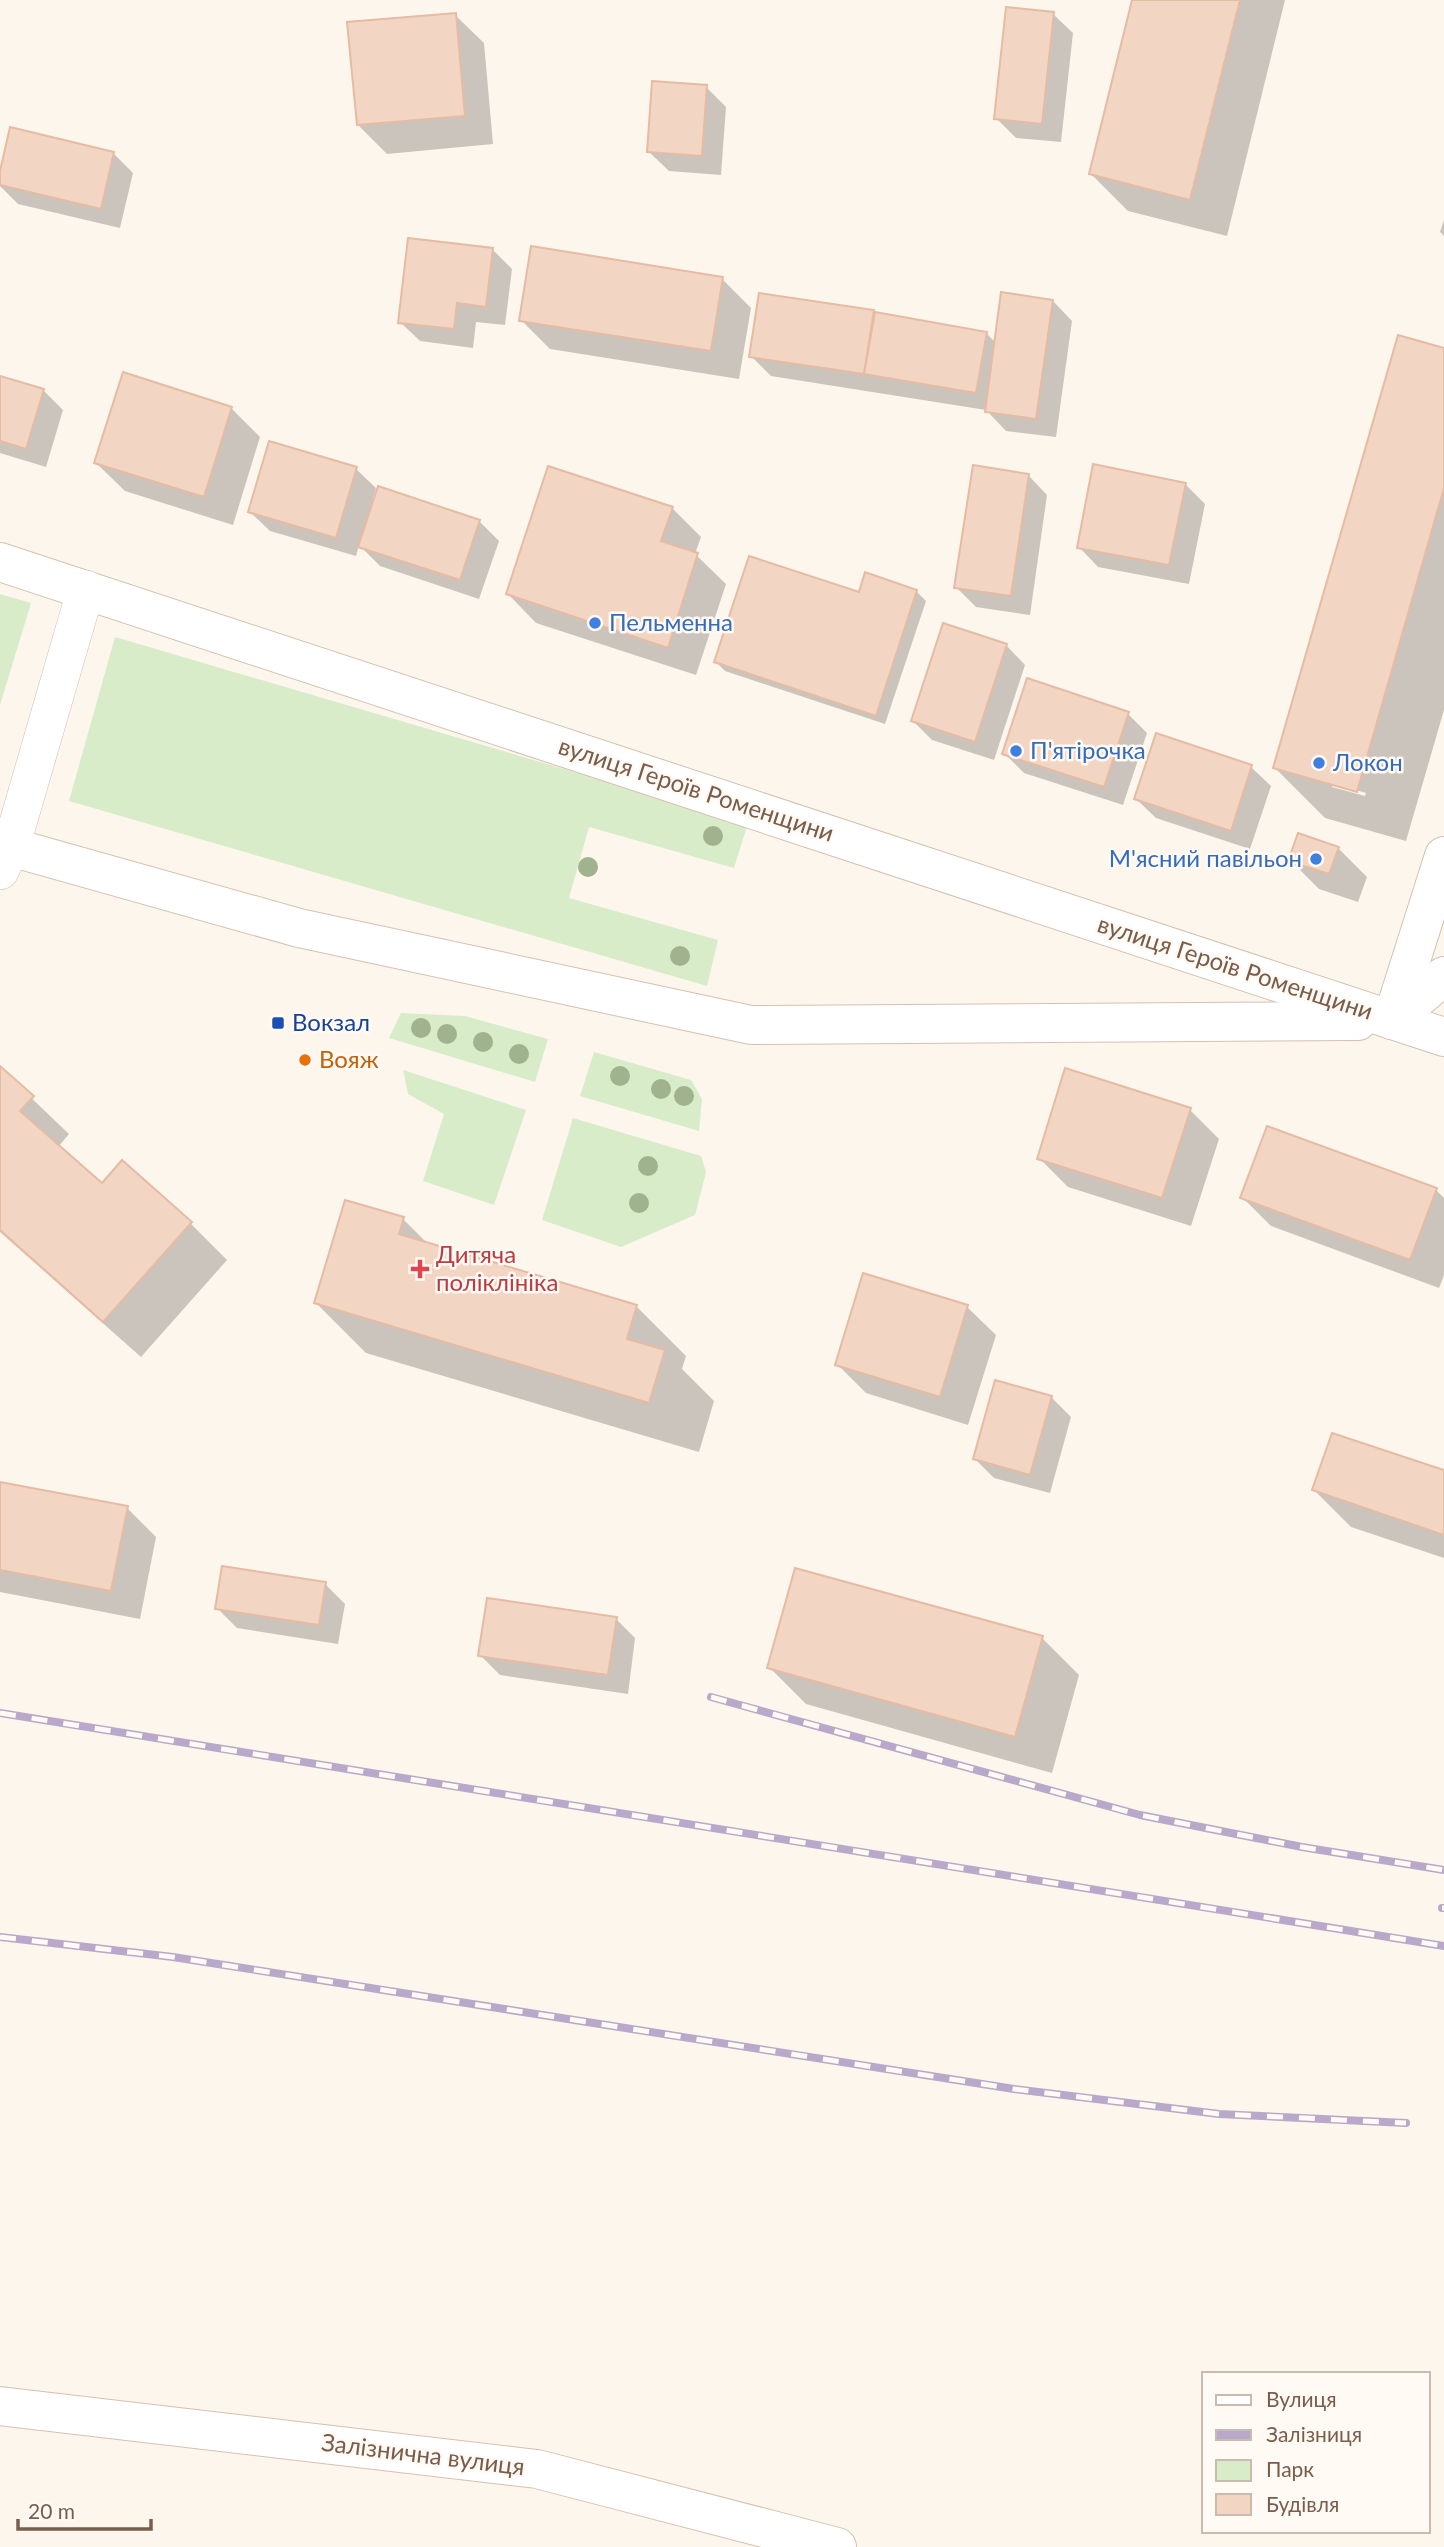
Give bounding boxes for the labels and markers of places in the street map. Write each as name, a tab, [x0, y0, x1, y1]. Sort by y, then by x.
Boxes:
place label: Пельменна	[609, 607, 733, 636]
marker: Пельменна	[587, 615, 603, 631]
place label: П'ятірочка	[1030, 735, 1146, 764]
marker: П'ятірочка	[1008, 743, 1024, 759]
place label: Локон	[1332, 747, 1403, 776]
marker: Локон	[1311, 755, 1327, 771]
place label: М'ясний павільон	[1109, 843, 1302, 872]
marker: М'ясний павільон	[1308, 851, 1324, 867]
place label: Вокзал	[292, 1007, 370, 1036]
marker: Вокзал	[270, 1015, 286, 1031]
place label: Вояж	[319, 1044, 379, 1073]
marker: Вояж	[297, 1052, 313, 1068]
place label: Дитяча поліклініка	[436, 1239, 558, 1296]
marker: Дитяча поліклініка	[410, 1259, 430, 1279]

